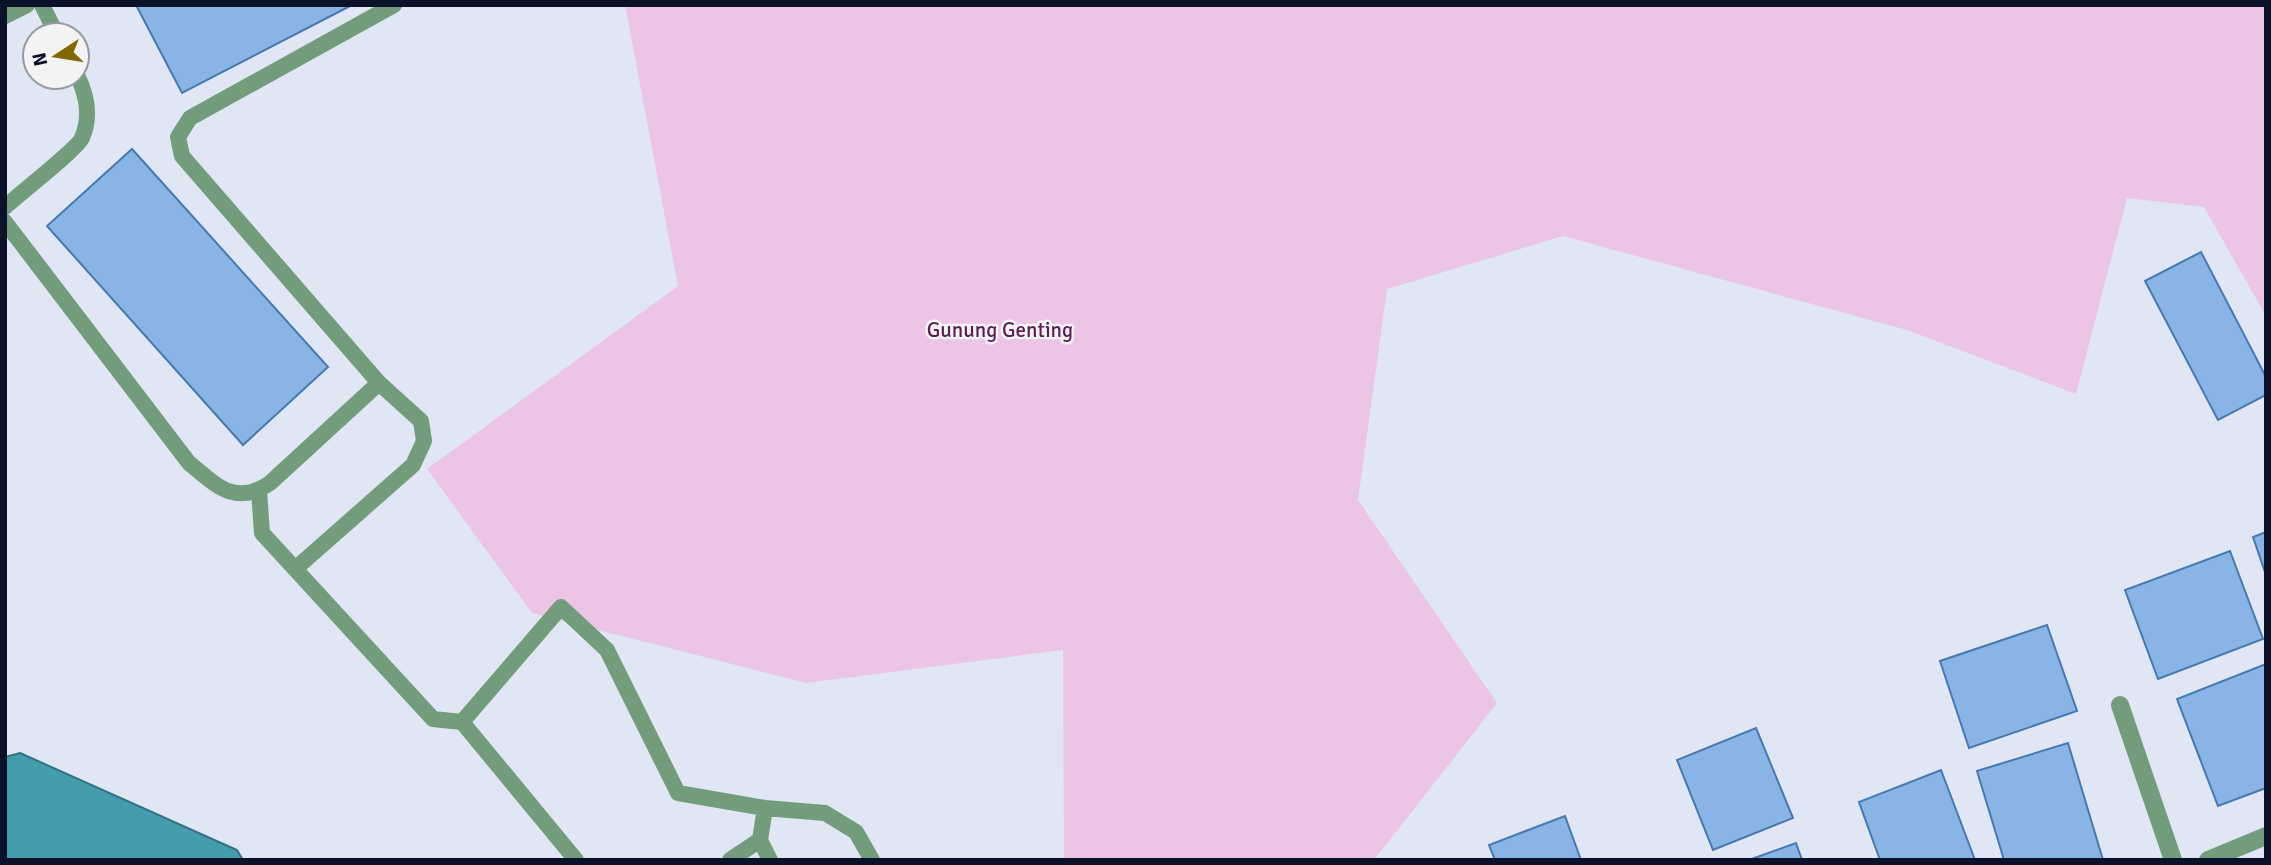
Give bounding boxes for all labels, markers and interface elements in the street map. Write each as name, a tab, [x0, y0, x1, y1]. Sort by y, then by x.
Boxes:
north arrow	[21, 21, 91, 91]
text: N	[27, 50, 53, 68]
park label: Gunung Genting	[927, 317, 1073, 343]

